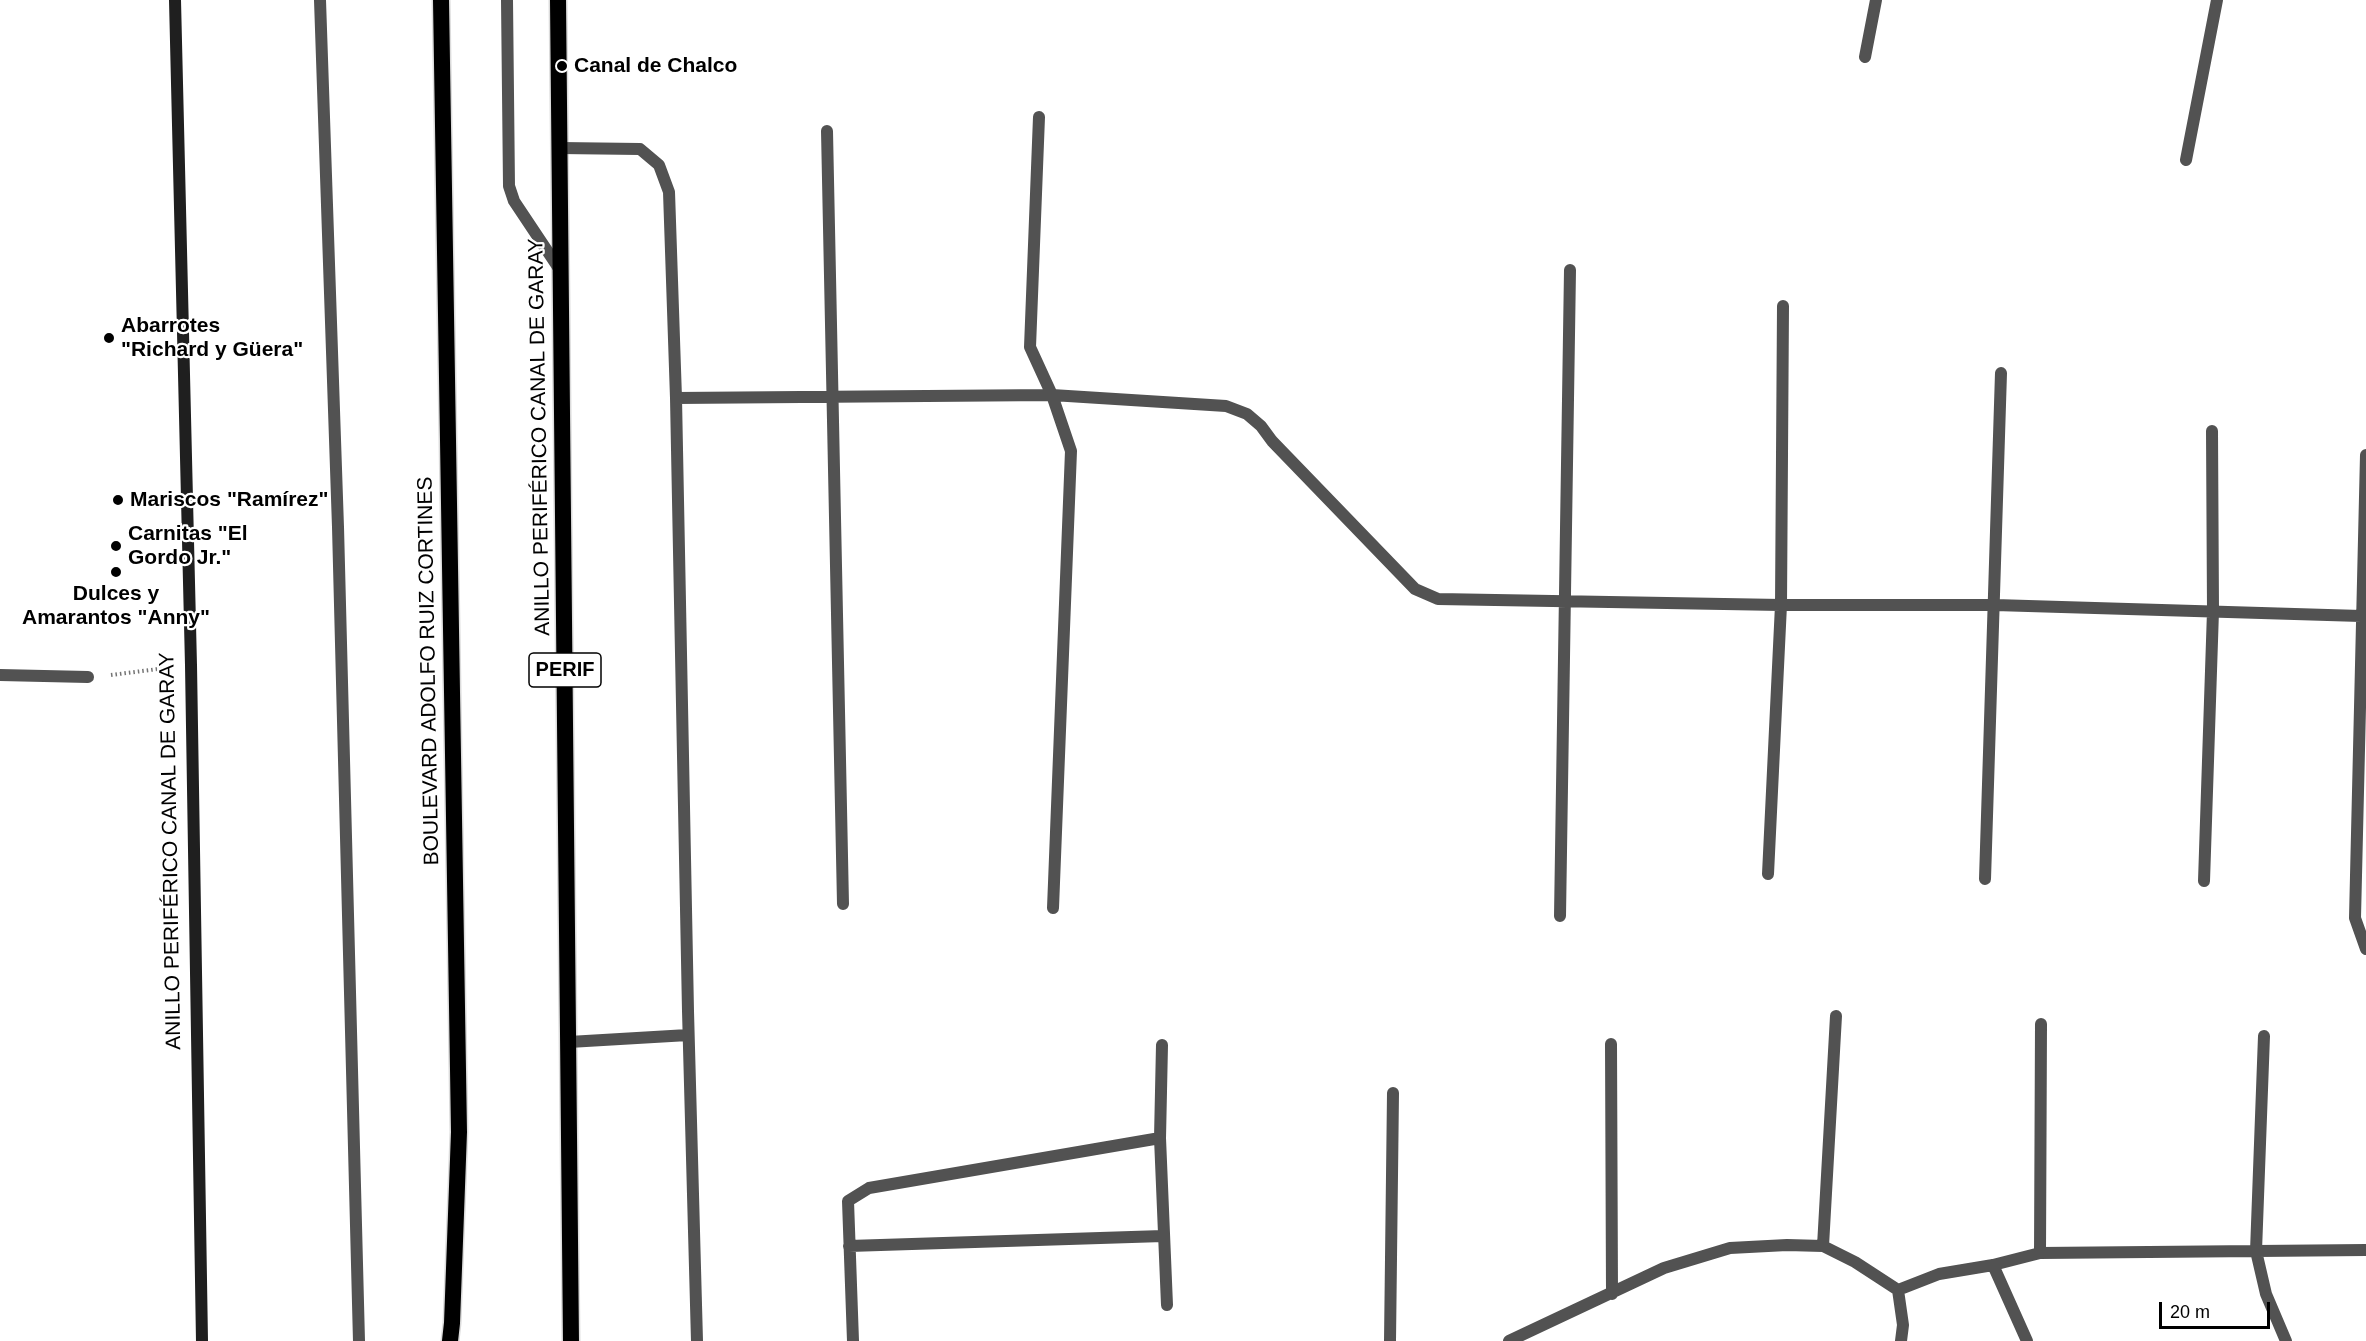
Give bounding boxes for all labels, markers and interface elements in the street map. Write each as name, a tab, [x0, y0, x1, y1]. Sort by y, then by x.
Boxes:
place label: Canal de Chalco	[574, 53, 737, 79]
marker: Canal de Chalco	[555, 59, 569, 73]
street label: ANILLO PERIFÉRICO CANAL DE GARAY	[524, 238, 556, 636]
place label: Abarrotes "Richard y Güera"	[121, 313, 303, 363]
marker: Abarrotes "Richard y Güera"	[102, 331, 116, 345]
street label: BOULEVARD ADOLFO RUIZ CORTINES	[413, 476, 445, 866]
place label: Mariscos "Ramírez"	[130, 487, 328, 513]
marker: Mariscos "Ramírez"	[111, 493, 125, 507]
place label: Carnitas "El Gordo Jr."	[128, 521, 248, 571]
marker: Carnitas "El Gordo Jr."	[109, 539, 123, 553]
marker: Dulces y Amarantos "Anny"	[109, 565, 123, 579]
place label: Dulces y Amarantos "Anny"	[22, 581, 210, 631]
street label: ANILLO PERIFÉRICO CANAL DE GARAY	[155, 652, 187, 1050]
road number: PERIF	[529, 653, 601, 687]
scale bar	[2162, 1290, 2273, 1328]
text: 20 m	[2170, 1302, 2210, 1322]

